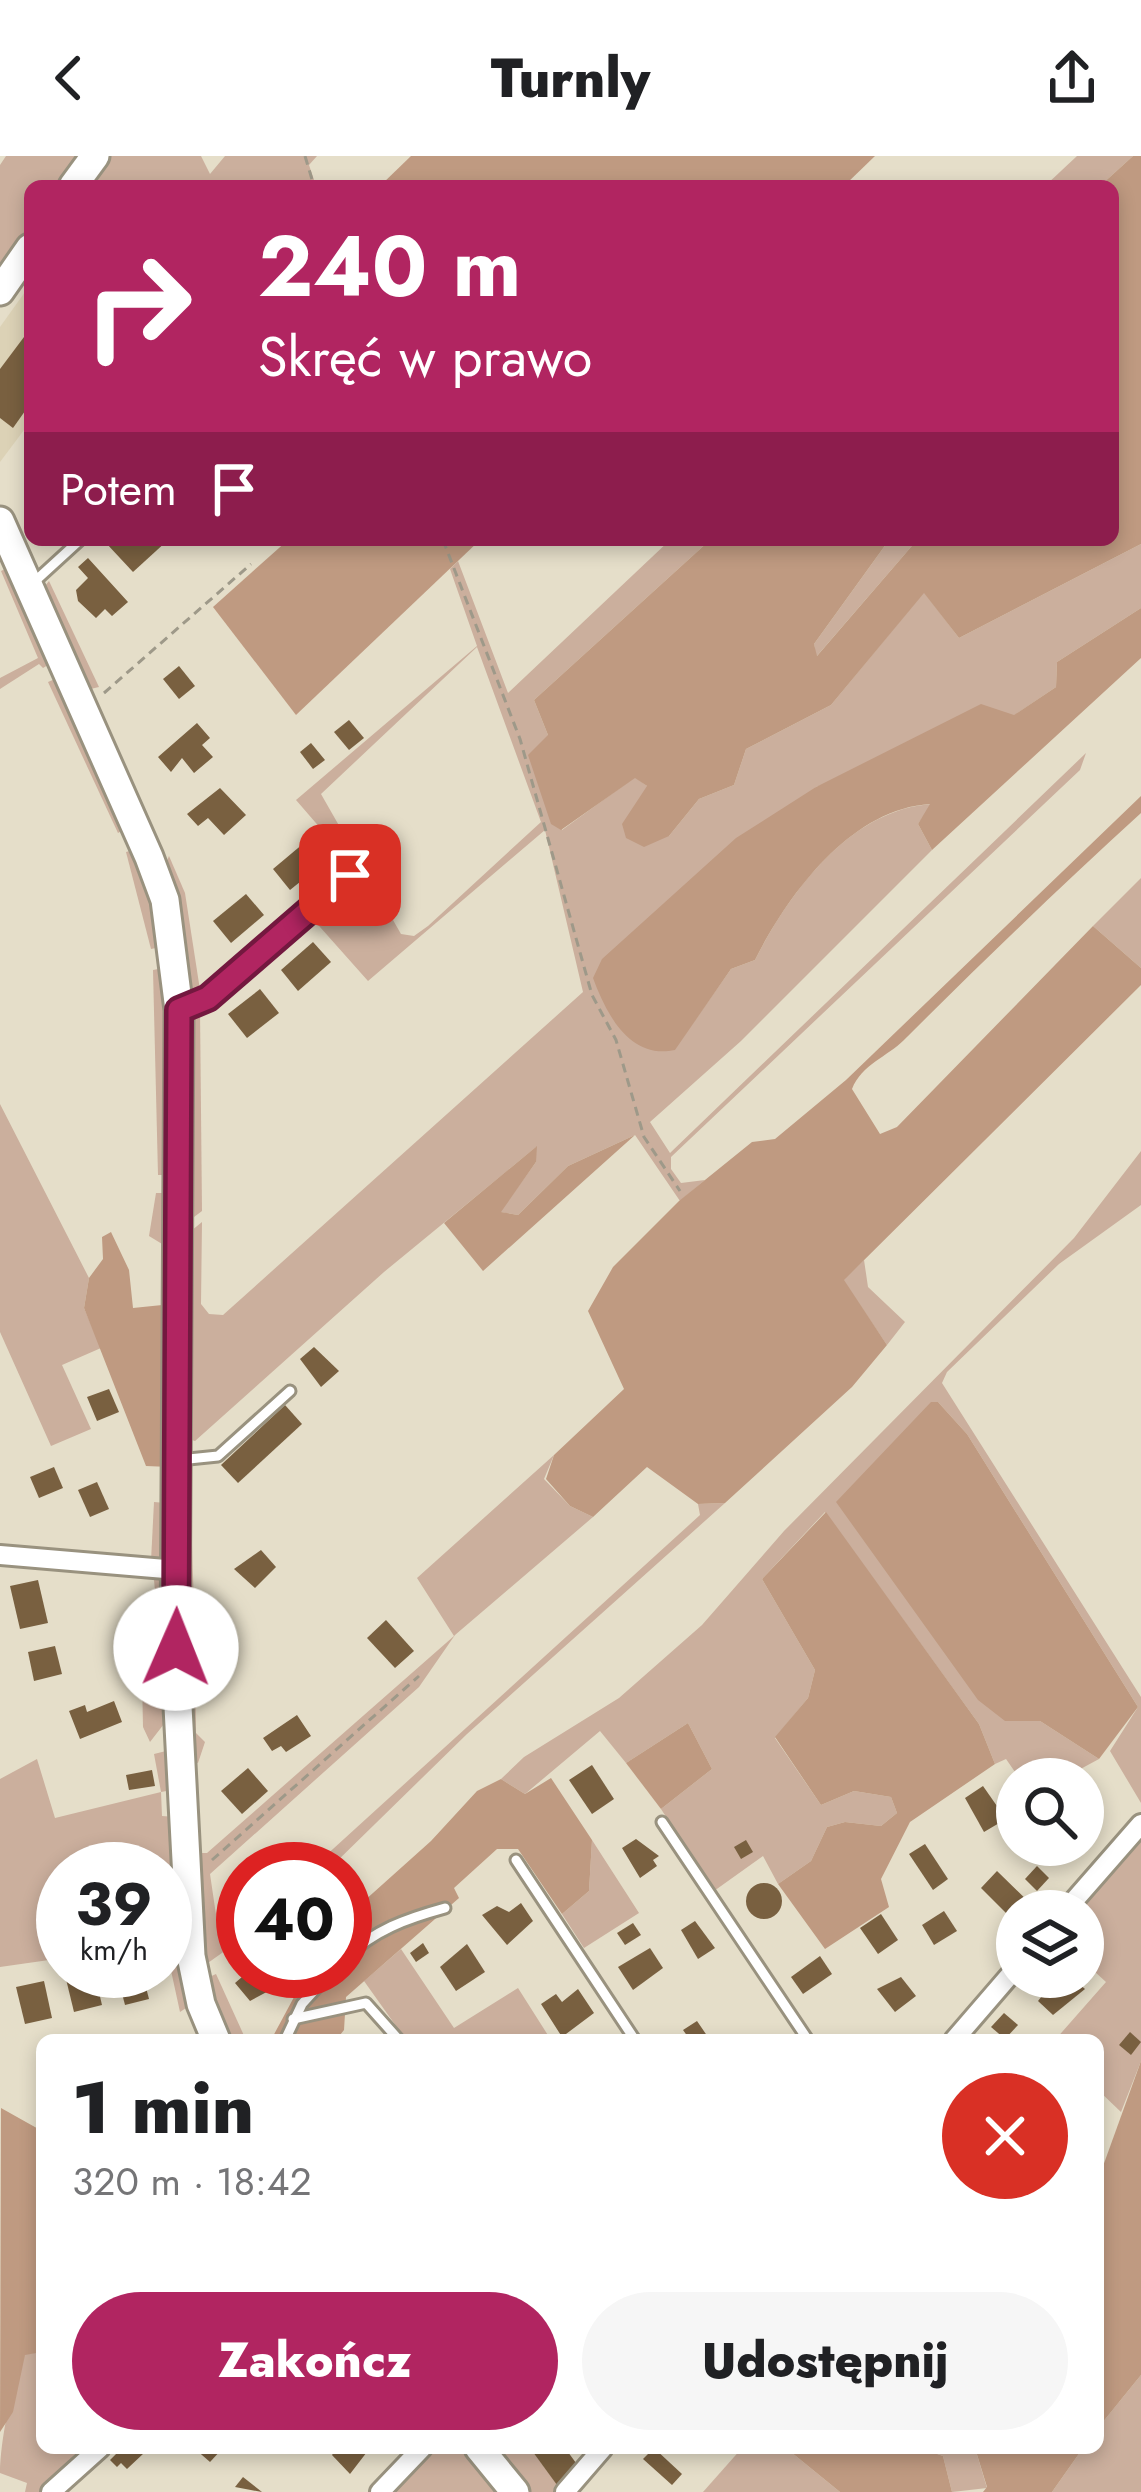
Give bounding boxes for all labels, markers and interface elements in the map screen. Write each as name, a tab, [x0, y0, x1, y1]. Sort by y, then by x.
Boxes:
text: Turnly	[491, 39, 650, 117]
icon: back	[36, 45, 102, 111]
icon: share	[1039, 45, 1105, 111]
text: 240 m	[258, 206, 521, 328]
icon: right	[60, 228, 216, 384]
text: Skręć w prawo	[258, 318, 592, 396]
icon: arrive	[201, 456, 267, 522]
text: Potem	[60, 457, 177, 522]
pin	[299, 824, 401, 926]
icon: arrive	[317, 842, 383, 908]
position arrow	[113, 1585, 239, 1711]
map controls	[996, 1758, 1104, 1998]
button: search	[996, 1758, 1104, 1866]
speed limit sign: 40	[216, 1842, 372, 1998]
text: 39	[75, 1861, 153, 1948]
button: layers	[996, 1890, 1104, 1998]
text: km/h	[80, 1928, 148, 1971]
text: 1 min	[72, 2056, 254, 2160]
button: close	[942, 2073, 1068, 2199]
text: 320 m · 18:42	[72, 2153, 312, 2210]
button: Zakończ	[72, 2292, 558, 2430]
button: Udostępnij	[582, 2292, 1068, 2430]

